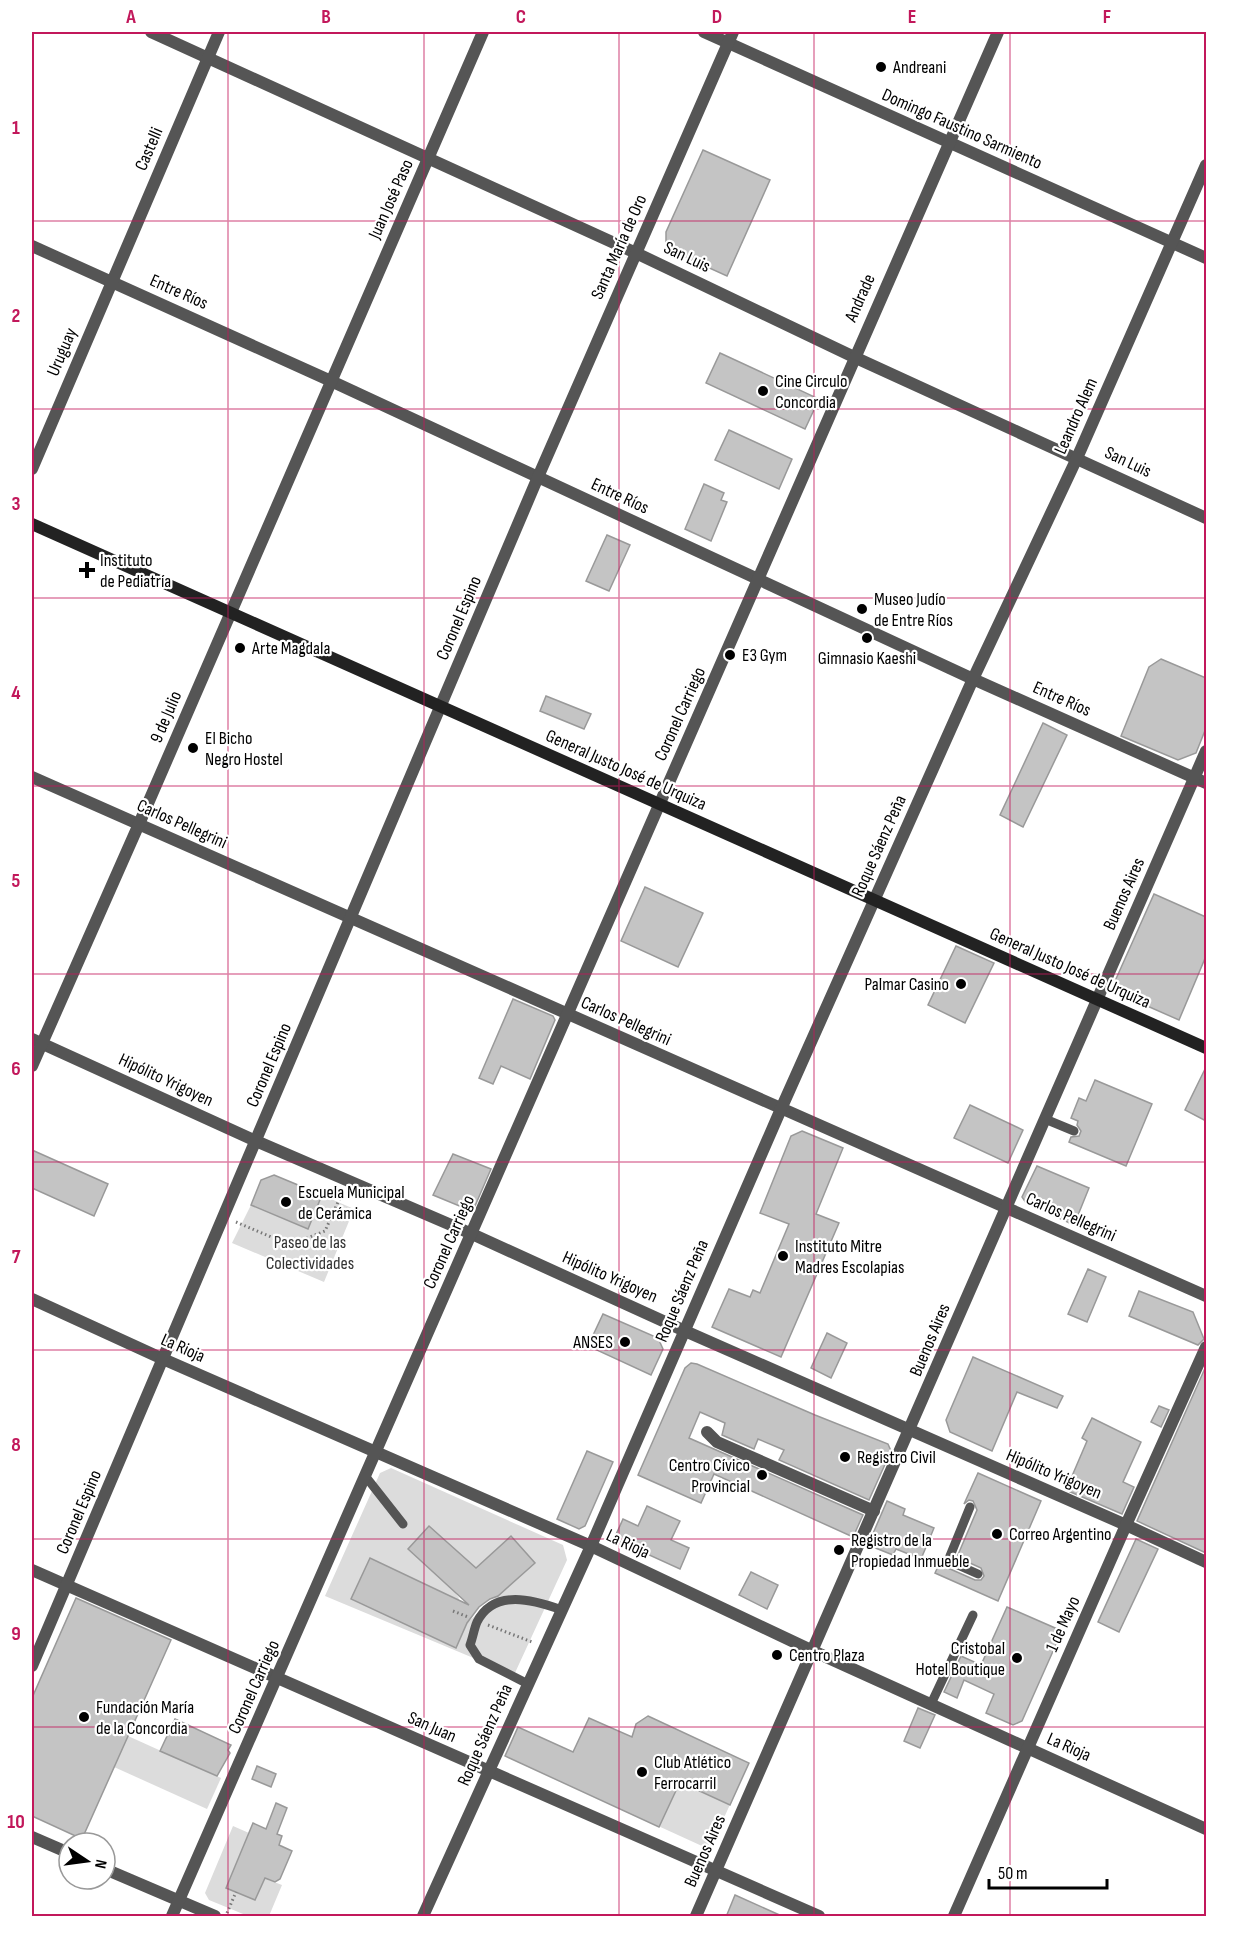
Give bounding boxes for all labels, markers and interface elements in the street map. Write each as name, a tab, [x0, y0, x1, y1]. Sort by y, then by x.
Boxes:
text: A	[125, 5, 136, 29]
text: B	[321, 5, 331, 29]
text: C	[516, 5, 526, 29]
text: D	[712, 5, 722, 29]
text: E	[908, 5, 916, 29]
text: F	[1103, 5, 1111, 29]
place label: Andreani	[892, 57, 946, 78]
marker: Andreani	[874, 60, 888, 74]
street label: Domingo Faustino Sarmiento	[879, 84, 1045, 174]
text: 1	[12, 116, 20, 140]
street label: Castelli	[131, 124, 167, 174]
street label: Juan José Paso	[364, 156, 418, 243]
street label: Santa María de Oro	[587, 191, 651, 303]
street label: San Luis	[660, 237, 714, 277]
street label: Entre Ríos	[147, 270, 211, 314]
street label: Andrade	[840, 271, 880, 326]
text: 2	[12, 304, 20, 328]
street label: Uruguay	[43, 325, 81, 379]
place label: Cine Circulo Concordia	[775, 371, 847, 413]
street label: Leandro Alem	[1050, 375, 1102, 457]
marker: Cine Circulo Concordia	[756, 384, 770, 398]
street label: San Luis	[1101, 442, 1155, 482]
street label: Entre Ríos	[588, 474, 652, 518]
text: 3	[12, 492, 21, 516]
place label: Instituto de Pediatría	[100, 550, 171, 592]
marker: Instituto de Pediatría	[78, 561, 96, 579]
street label: Coronel Espino	[432, 573, 486, 663]
place label: Museo Judío de Entre Ríos	[874, 589, 953, 631]
marker: Museo Judío de Entre Ríos	[855, 602, 869, 616]
marker: Gimnasio Kaeshi	[860, 631, 874, 645]
place label: Arte Magdala	[251, 638, 330, 659]
marker: Arte Magdala	[233, 641, 247, 655]
place label: E3 Gym	[742, 645, 787, 666]
marker: E3 Gym	[723, 648, 737, 662]
place label: Gimnasio Kaeshi	[818, 648, 916, 669]
street label: Coronel Carriego	[650, 664, 710, 764]
street label: Entre Ríos	[1030, 677, 1094, 721]
text: 4	[11, 681, 21, 705]
street label: 9 de Julio	[146, 688, 186, 746]
street label: General Justo José de Urquiza	[543, 725, 710, 815]
place label: El Bicho Negro Hostel	[205, 728, 283, 770]
marker: El Bicho Negro Hostel	[186, 741, 200, 755]
street label: Roque Sáenz Peña	[847, 792, 911, 900]
street label: Carlos Pellegrini	[134, 795, 230, 853]
street label: Buenos Aires	[1099, 855, 1149, 933]
text: 5	[12, 869, 21, 893]
street label: General Justo José de Urquiza	[987, 923, 1154, 1013]
place label: Palmar Casino	[865, 974, 949, 995]
marker: Palmar Casino	[954, 977, 968, 991]
street label: Carlos Pellegrini	[578, 992, 674, 1050]
street label: Coronel Espino	[242, 1020, 296, 1110]
street label: Hipólito Yrigoyen	[115, 1049, 217, 1111]
text: 6	[11, 1057, 21, 1081]
place label: Escuela Municipal de Cerámica	[298, 1182, 405, 1224]
street label: Carlos Pellegrini	[1023, 1188, 1119, 1246]
street label: Coronel Carriego	[419, 1192, 479, 1292]
marker: Escuela Municipal de Cerámica	[279, 1195, 293, 1209]
park label: Paseo de las Colectividades	[266, 1232, 354, 1274]
place label: Instituto Mitre Madres Escolapias	[795, 1236, 905, 1278]
street label: Roque Sáenz Peña	[651, 1237, 713, 1345]
text: 7	[12, 1245, 21, 1269]
street label: Hipólito Yrigoyen	[559, 1247, 661, 1307]
marker: Instituto Mitre Madres Escolapias	[776, 1249, 790, 1263]
street label: Buenos Aires	[905, 1301, 955, 1379]
street label: La Rioja	[158, 1329, 208, 1367]
place label: ANSES	[572, 1332, 613, 1353]
marker: ANSES	[618, 1335, 632, 1349]
text: 8	[11, 1433, 21, 1457]
street label: Hipólito Yrigoyen	[1003, 1444, 1105, 1504]
place label: Registro Civil	[857, 1447, 936, 1468]
marker: Registro Civil	[838, 1450, 852, 1464]
place label: Centro Cívico Provincial	[669, 1455, 750, 1497]
street label: Coronel Espino	[52, 1467, 106, 1557]
marker: Centro Cívico Provincial	[755, 1468, 769, 1482]
place label: Correo Argentino	[1009, 1524, 1112, 1545]
street label: La Rioja	[603, 1525, 653, 1563]
marker: Correo Argentino	[990, 1527, 1004, 1541]
place label: Registro de la Propiedad Inmueble	[851, 1530, 970, 1572]
marker: Registro de la Propiedad Inmueble	[832, 1543, 846, 1557]
street label: 1 de Mayo	[1042, 1593, 1084, 1655]
text: 9	[11, 1622, 21, 1646]
street label: Coronel Carriego	[224, 1637, 284, 1737]
place label: Cristobal Hotel Boutique	[916, 1638, 1005, 1680]
place label: Centro Plaza	[789, 1645, 865, 1666]
marker: Centro Plaza	[770, 1648, 784, 1662]
marker: Cristobal Hotel Boutique	[1010, 1651, 1024, 1665]
street label: Roque Sáenz Peña	[453, 1681, 517, 1789]
place label: Fundación María de la Concordia	[96, 1697, 194, 1739]
street label: San Juan	[404, 1707, 460, 1747]
marker: Fundación María de la Concordia	[77, 1710, 91, 1724]
street label: La Rioja	[1044, 1728, 1094, 1766]
place label: Club Atlético Ferrocarril	[654, 1752, 731, 1794]
marker: Club Atlético Ferrocarril	[635, 1765, 649, 1779]
text: 10	[7, 1810, 25, 1834]
street label: Buenos Aires	[680, 1812, 730, 1890]
north arrow	[57, 1831, 117, 1891]
scale bar	[989, 1852, 1108, 1890]
text: N	[90, 1858, 110, 1870]
text: 50 m	[998, 1863, 1028, 1884]

